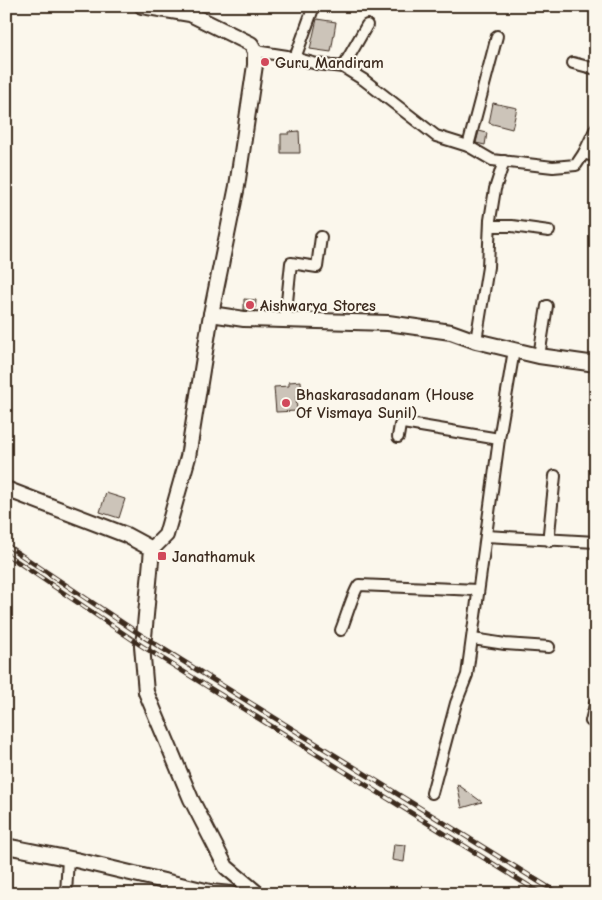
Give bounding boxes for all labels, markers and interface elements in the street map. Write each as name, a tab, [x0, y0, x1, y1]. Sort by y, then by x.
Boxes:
place label: Guru Mandiram	[275, 54, 384, 72]
marker: Guru Mandiram	[259, 56, 271, 68]
place label: Aishwarya Stores	[260, 297, 376, 315]
marker: Aishwarya Stores	[244, 299, 256, 311]
place label: Bhaskarasadanam (House Of Vismaya Sunil)	[296, 386, 474, 422]
marker: Bhaskarasadanam (House Of Vismaya Sunil)	[280, 397, 292, 409]
place label: Janathamuk	[172, 548, 255, 566]
marker: Janathamuk	[156, 550, 168, 562]

